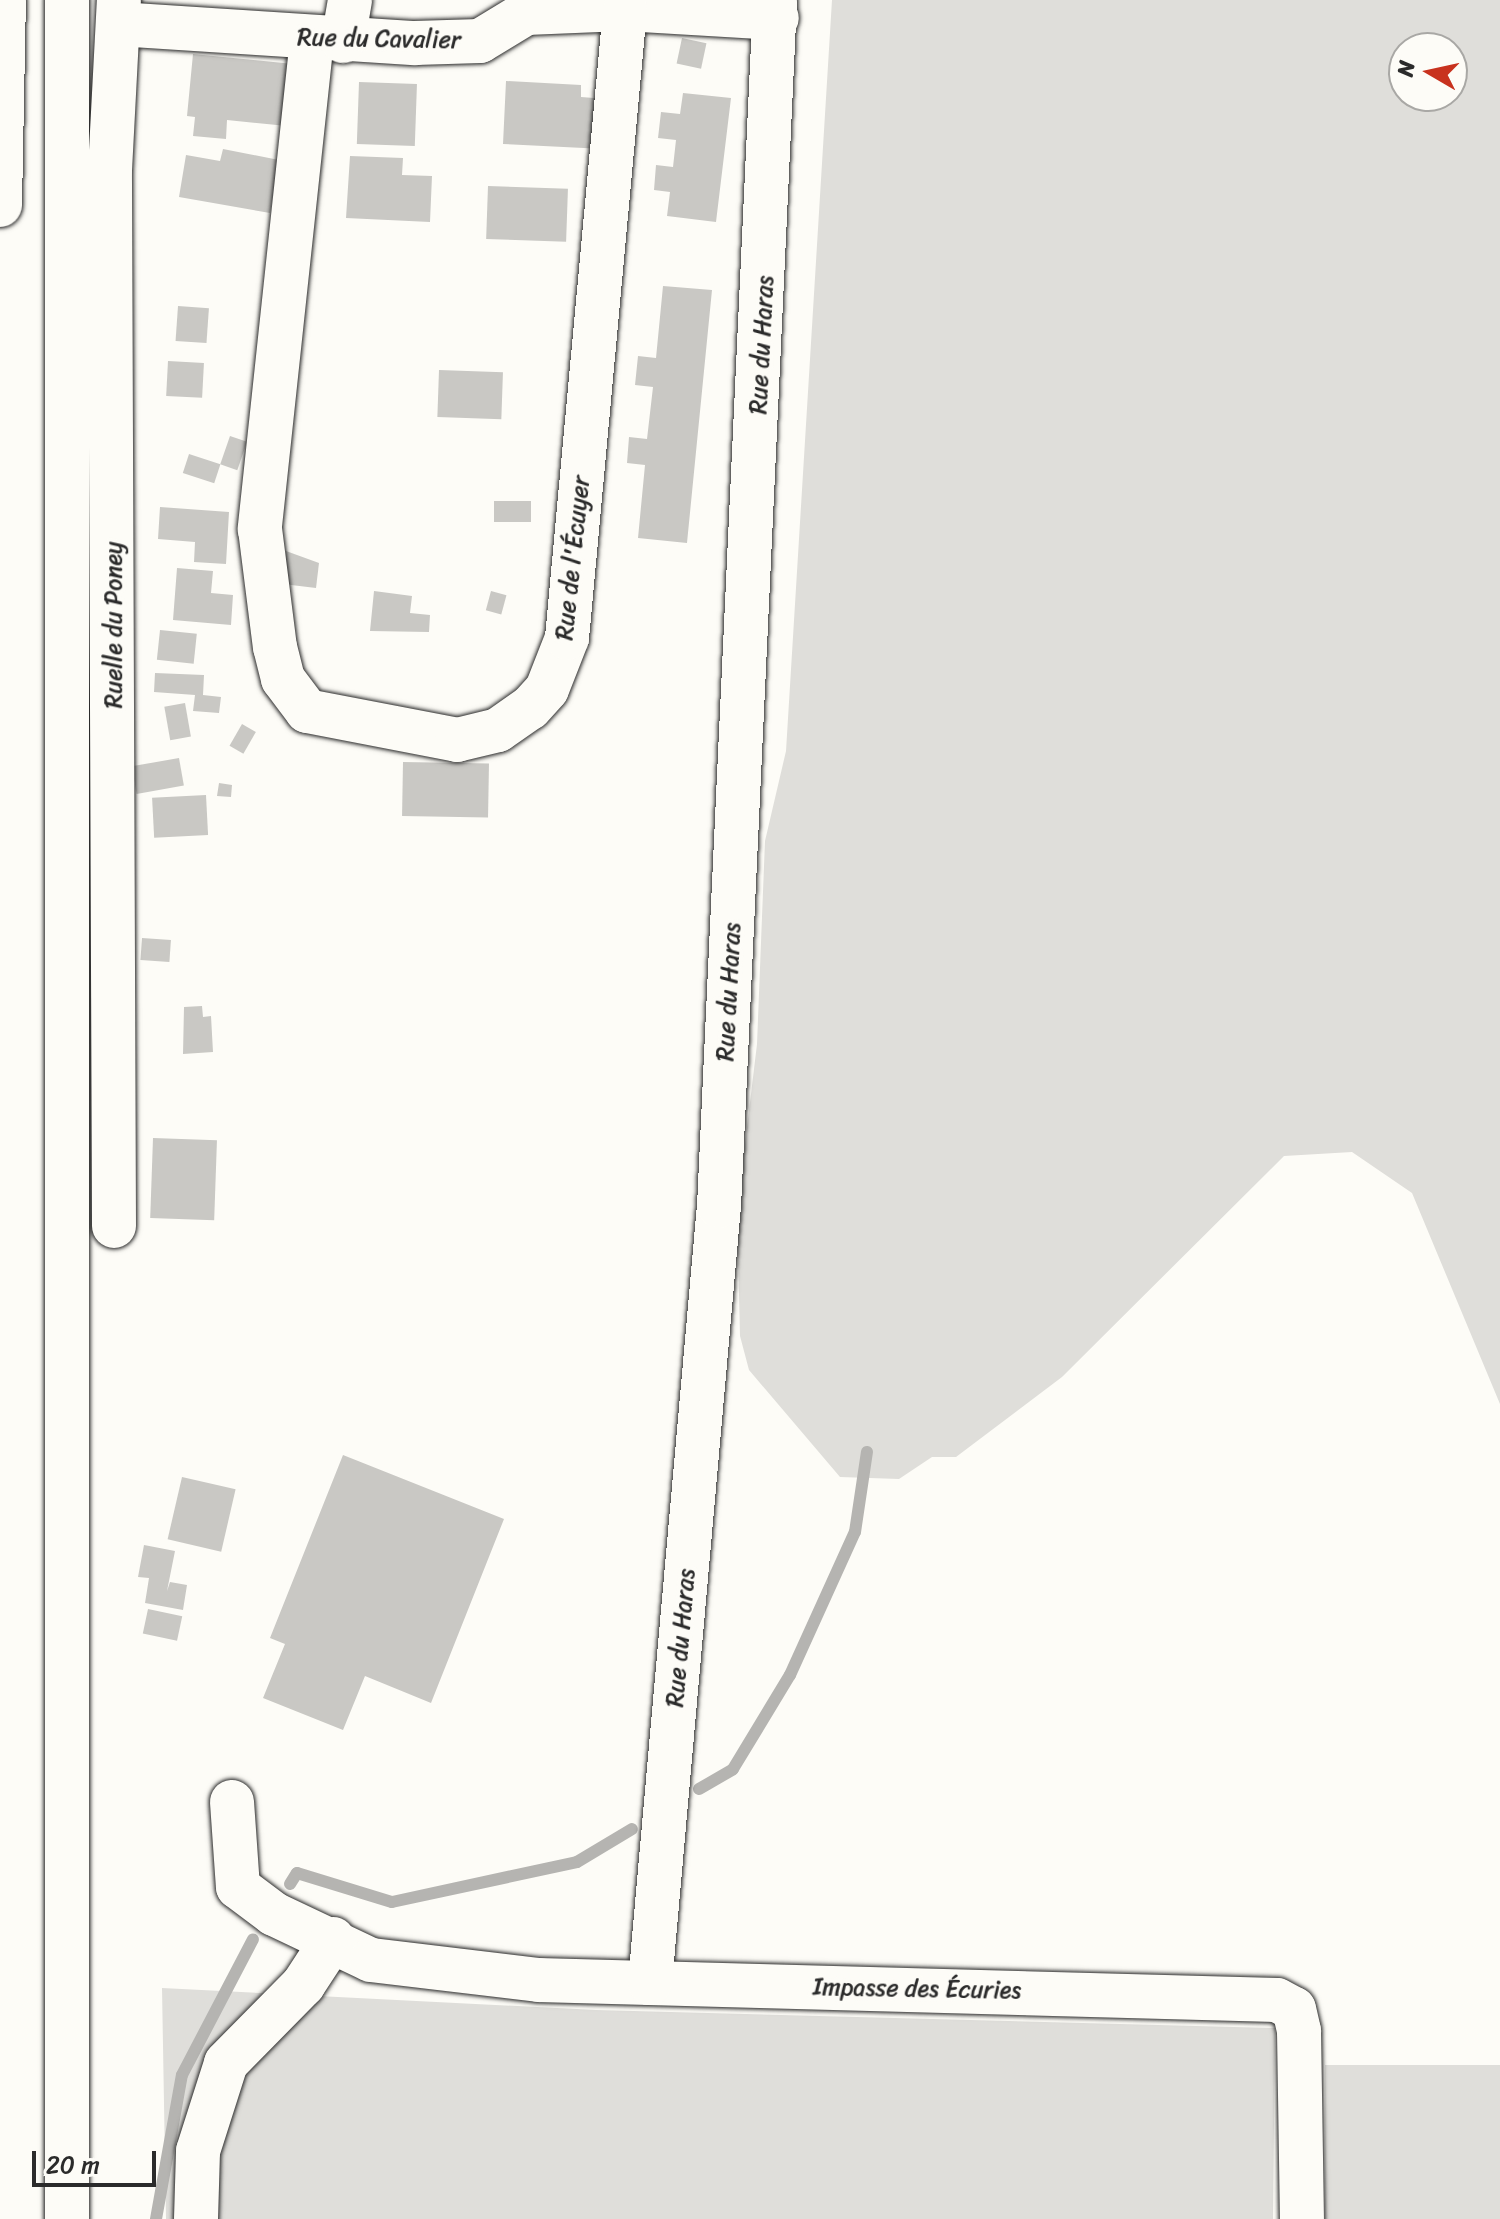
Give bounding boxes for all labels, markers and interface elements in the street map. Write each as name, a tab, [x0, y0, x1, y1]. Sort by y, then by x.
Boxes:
street label: Rue du Cavalier	[297, 23, 461, 55]
north arrow	[1388, 32, 1468, 112]
text: N	[1385, 58, 1426, 79]
street label: Rue du Haras	[744, 274, 780, 416]
street label: Rue de l'Écuyer	[550, 474, 596, 642]
street label: Ruelle du Poney	[100, 541, 128, 709]
street label: Rue du Haras	[711, 921, 747, 1063]
street label: Rue du Haras	[661, 1567, 701, 1709]
street label: Impasse des Écuries	[812, 1973, 1022, 2005]
scale bar	[36, 2135, 160, 2185]
text: 20 m	[46, 2144, 100, 2186]

